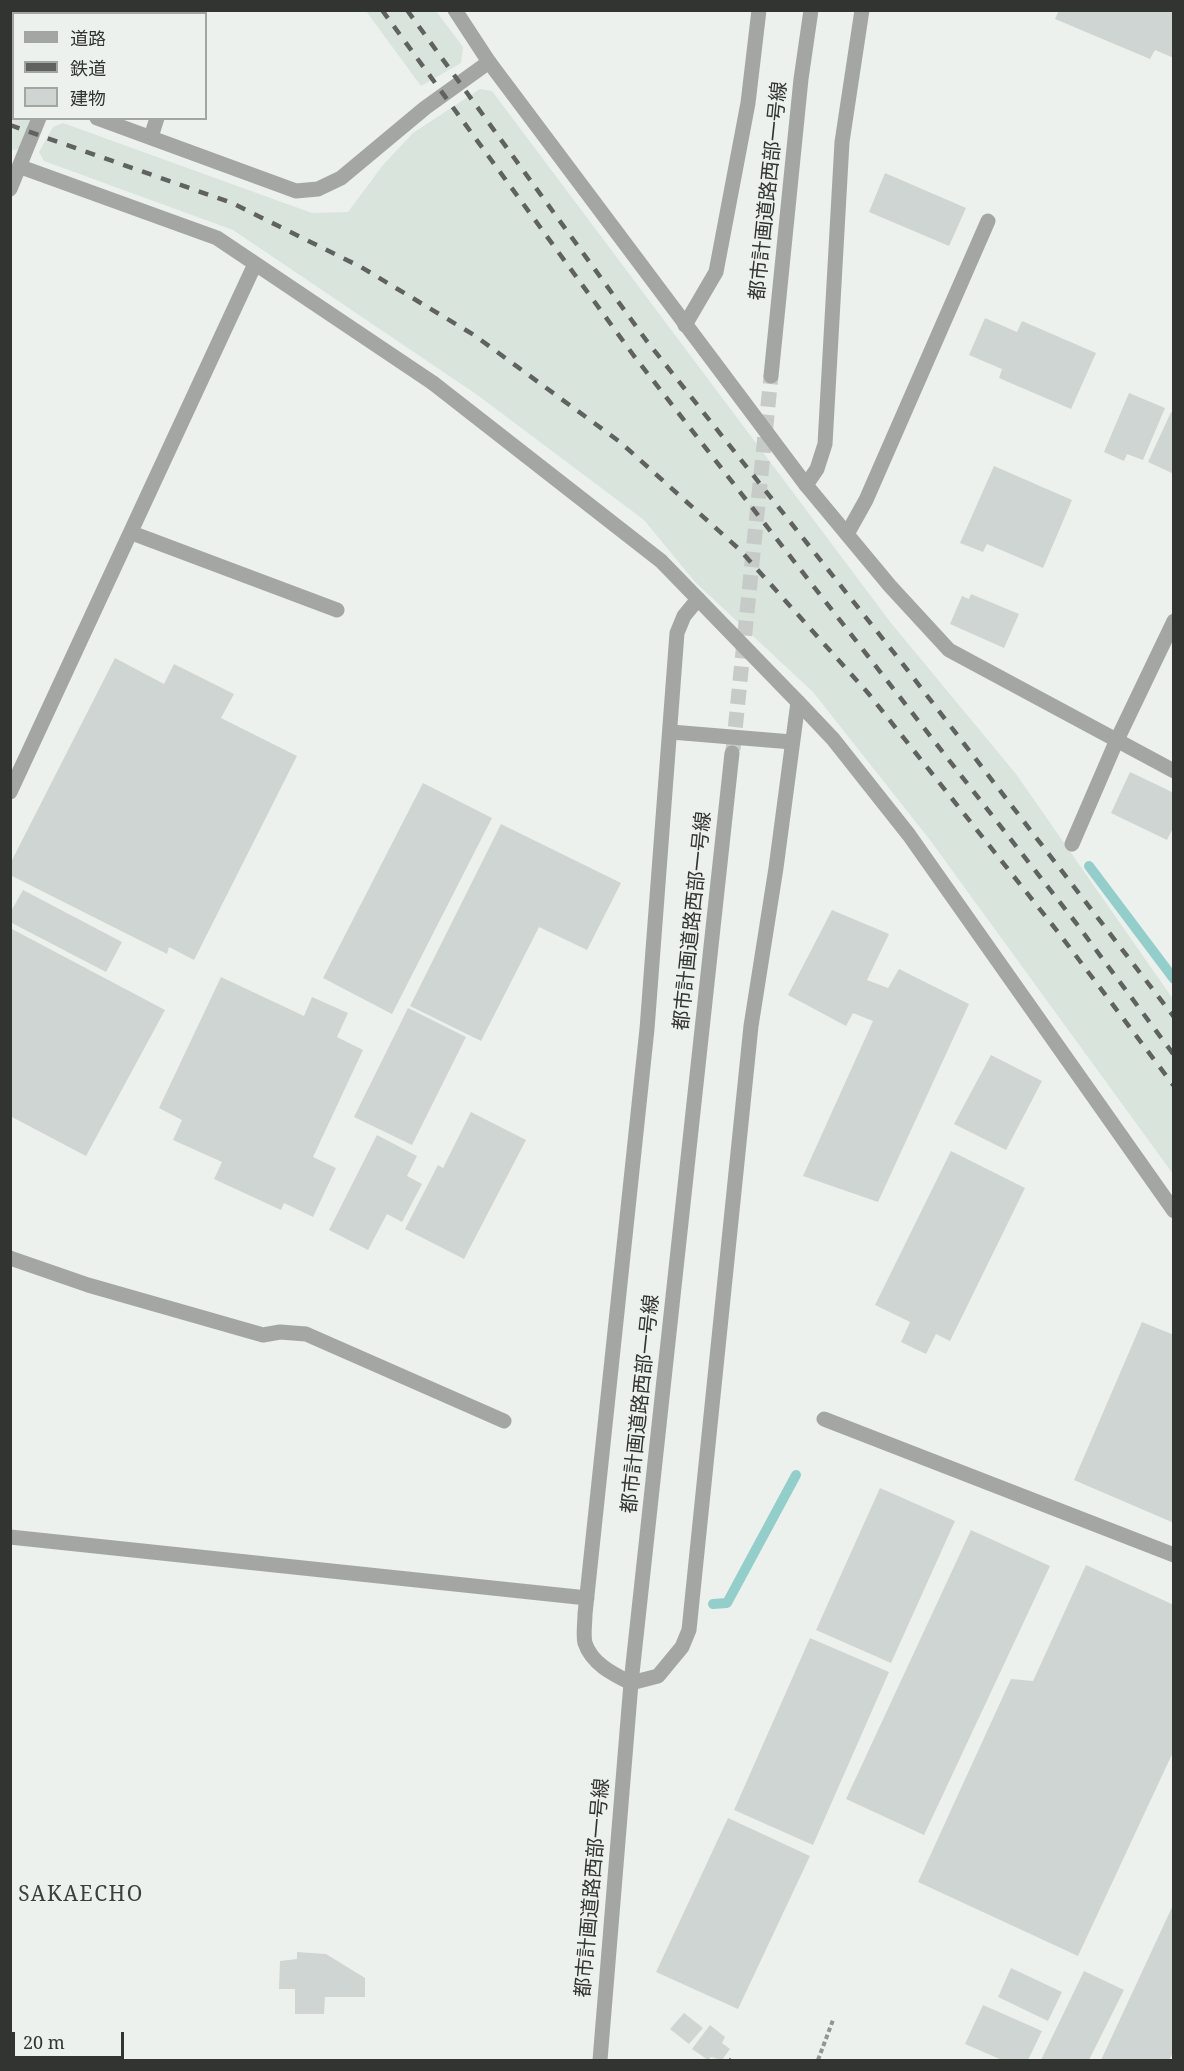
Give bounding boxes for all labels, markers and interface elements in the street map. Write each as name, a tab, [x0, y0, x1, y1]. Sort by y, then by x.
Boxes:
legend	[12, 12, 207, 120]
text: 道路	[70, 26, 106, 50]
text: 鉄道	[70, 56, 106, 80]
street label: 都市計画道路西部一号線	[746, 80, 792, 302]
text: 建物	[70, 86, 106, 110]
street label: 都市計画道路西部一号線	[670, 810, 716, 1032]
street label: 都市計画道路西部一号線	[618, 1293, 664, 1515]
street label: 都市計画道路西部一号線	[571, 1777, 615, 1999]
district label: SAKAECHO	[18, 1882, 144, 1908]
scale bar	[15, 2020, 128, 2058]
text: 20 m	[23, 2030, 65, 2054]

